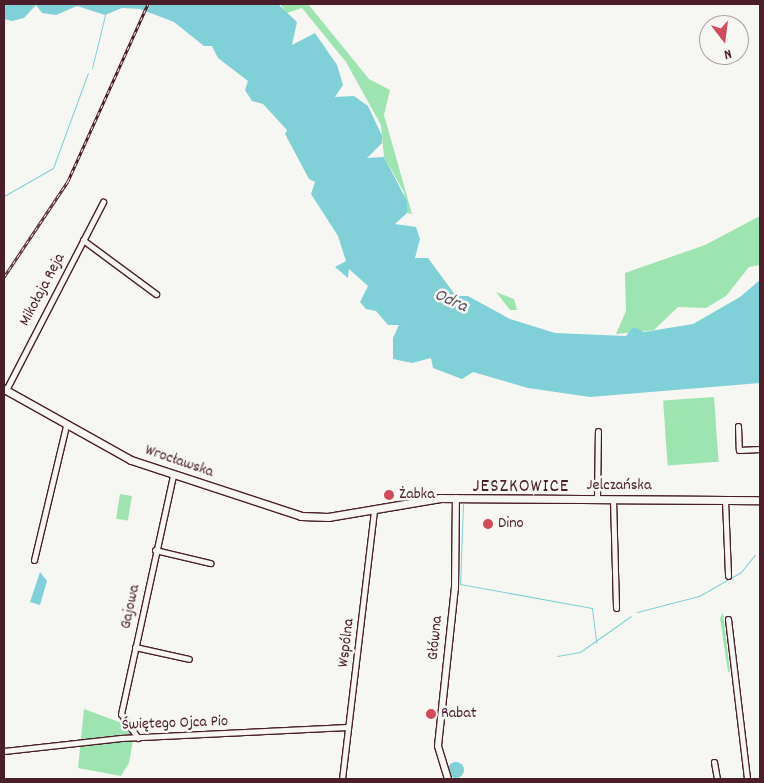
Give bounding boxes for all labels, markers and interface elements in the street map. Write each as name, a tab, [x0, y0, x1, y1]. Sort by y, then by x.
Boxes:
north arrow	[699, 15, 749, 65]
text: N	[722, 43, 734, 64]
street label: Mikołaja Reja	[16, 250, 70, 330]
water label: Odra	[430, 285, 470, 319]
street label: Wrocławska	[142, 441, 216, 483]
street label: Jelczańska	[587, 476, 651, 496]
district label: JESZKOWICE	[471, 477, 571, 499]
place label: Żabka	[399, 485, 435, 505]
marker: Żabka	[383, 489, 395, 501]
place label: Dino	[498, 514, 524, 534]
marker: Dino	[482, 518, 494, 530]
street label: Gajowa	[117, 583, 145, 631]
street label: Główna	[424, 615, 448, 661]
street label: Wspólna	[334, 617, 360, 669]
place label: Rabat	[441, 704, 477, 724]
marker: Rabat	[425, 708, 437, 720]
street label: Świętego Ojca Pio	[122, 713, 228, 735]

